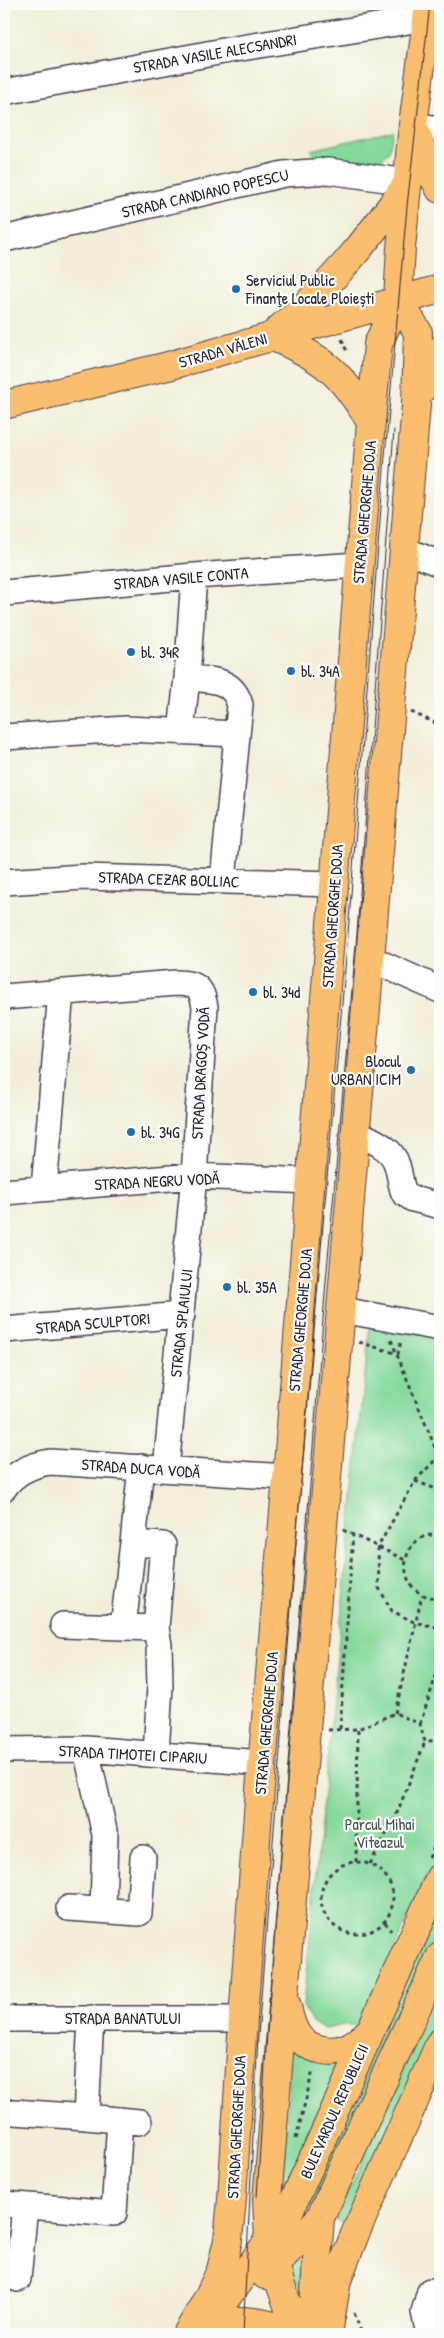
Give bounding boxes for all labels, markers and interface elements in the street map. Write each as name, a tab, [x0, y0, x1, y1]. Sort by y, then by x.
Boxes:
street label: STRADA VASILE ALECSANDRI	[132, 28, 298, 78]
street label: STRADA CANDIANO POPESCU	[119, 163, 291, 223]
place label: Serviciul Public Finanţe Locale Ploiești	[245, 269, 375, 309]
marker: Serviciul Public Finanţe Locale Ploiești	[230, 283, 242, 295]
street label: STRADA VĂLENI	[176, 327, 270, 373]
street label: STRADA GHEORGHE DOJA	[347, 439, 381, 584]
street label: STRADA VASILE CONTA	[113, 561, 249, 595]
place label: bl. 34R	[141, 641, 179, 663]
marker: bl. 34R	[125, 646, 137, 658]
place label: bl. 34A	[301, 660, 340, 682]
marker: bl. 34A	[285, 665, 297, 677]
street label: STRADA GHEORGHE DOJA	[316, 843, 348, 988]
street label: STRADA CEZAR BOLLIAC	[98, 866, 240, 892]
place label: bl. 34d	[263, 981, 300, 1003]
marker: bl. 34d	[247, 986, 259, 998]
street label: STRADA DRAGOȘ VODĂ	[186, 1006, 214, 1140]
place label: Blocul URBAN ICIM	[331, 1050, 402, 1090]
marker: Blocul URBAN ICIM	[405, 1064, 417, 1076]
place label: bl. 34G	[141, 1121, 180, 1143]
marker: bl. 34G	[125, 1126, 137, 1138]
street label: STRADA NEGRU VODĂ	[94, 1167, 220, 1195]
street label: STRADA GHEORGHE DOJA	[283, 1247, 317, 1392]
street label: STRADA SPLAIULUI	[164, 1268, 198, 1378]
place label: bl. 35A	[237, 1276, 277, 1298]
marker: bl. 35A	[221, 1281, 233, 1293]
street label: STRADA SCULPTORI	[35, 1307, 151, 1339]
street label: STRADA DUCA VODĂ	[81, 1453, 201, 1483]
street label: STRADA GHEORGHE DOJA	[249, 1650, 283, 1795]
street label: STRADA TIMOTEI CIPARIU	[58, 1739, 208, 1769]
park label: Parcul Mihai Viteazul	[345, 1813, 415, 1853]
street label: STRADA BANATULUI	[65, 2007, 181, 2029]
street label: BULEVARDUL REPUBLICII	[294, 2040, 374, 2182]
street label: STRADA GHEORGHE DOJA	[221, 2055, 251, 2199]

